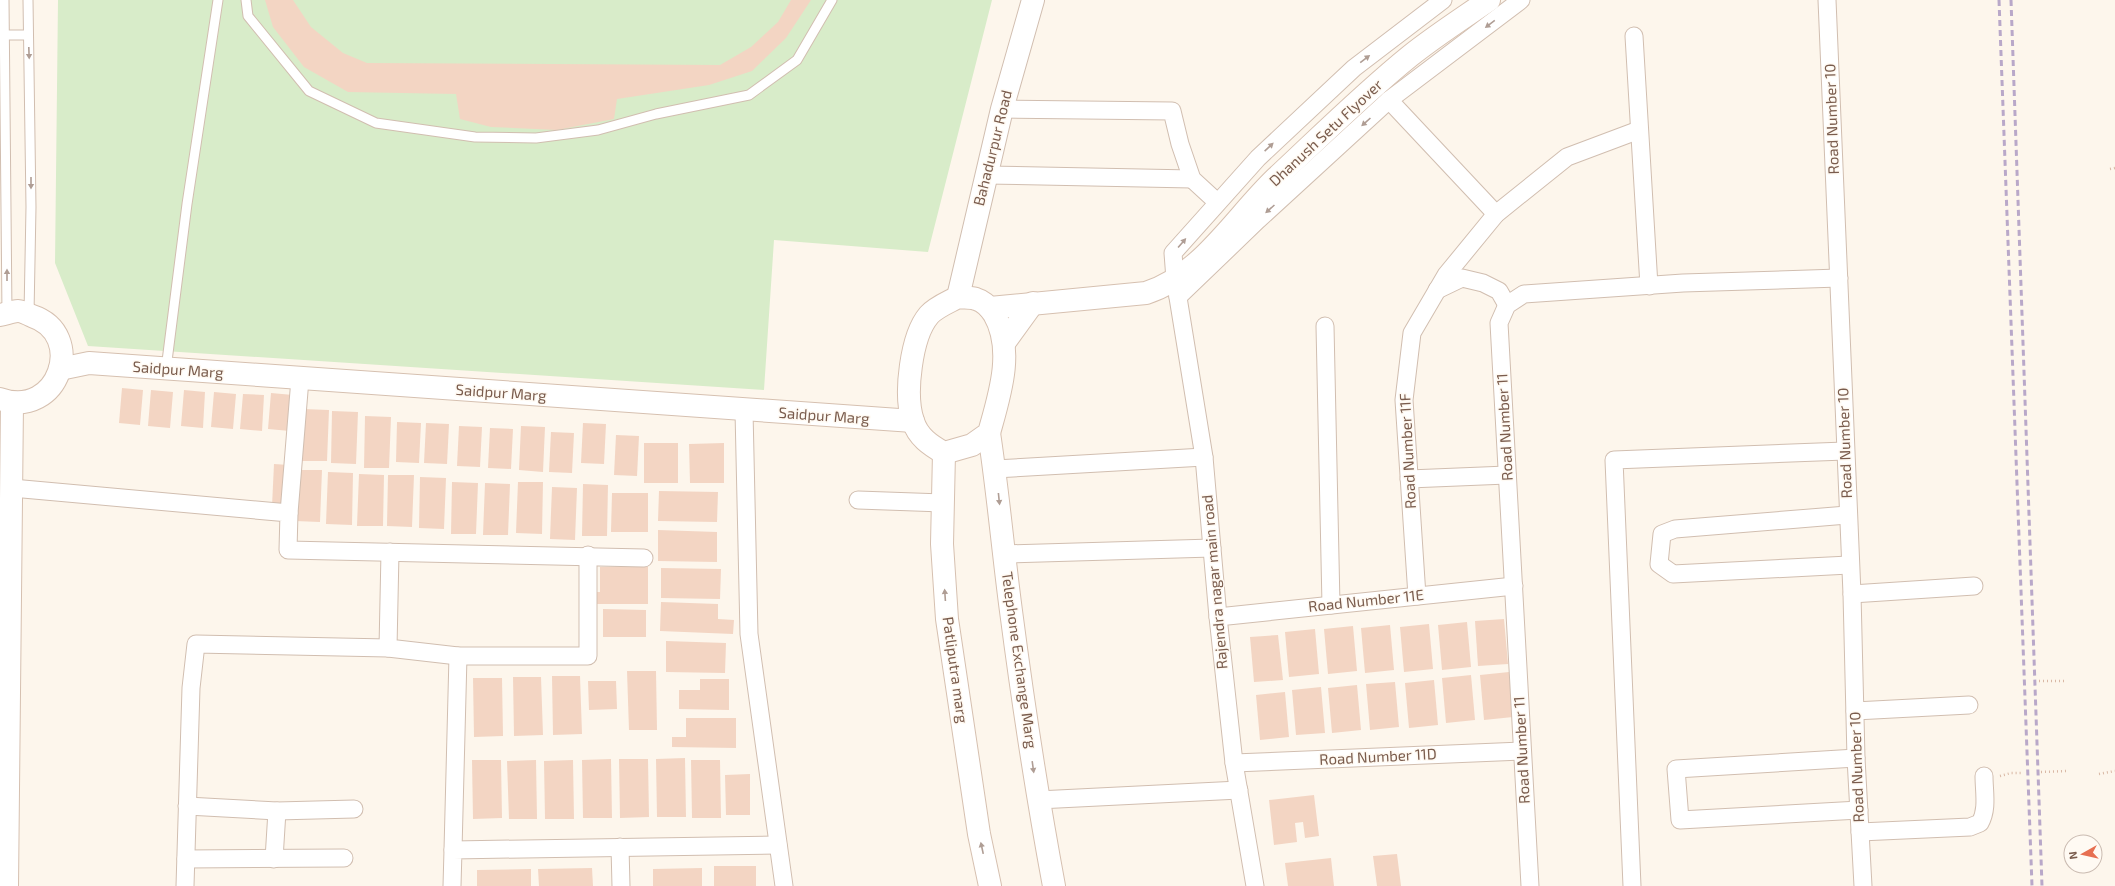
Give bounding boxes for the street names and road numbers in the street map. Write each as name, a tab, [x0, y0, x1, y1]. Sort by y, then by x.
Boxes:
street label: Road Number 10	[1820, 63, 1842, 175]
street label: Dhanush Setu Flyover	[1265, 75, 1386, 189]
street label: Bahadurpur Road	[969, 88, 1015, 207]
street label: Saidpur Marg	[132, 357, 225, 381]
street label: Road Number 11	[1492, 373, 1516, 481]
street label: Saidpur Marg	[455, 380, 548, 404]
street label: Road Number 10	[1833, 387, 1855, 499]
street label: Road Number 11F	[1395, 393, 1419, 509]
street label: Saidpur Marg	[778, 403, 871, 427]
street label: Rajendra nagar main road	[1197, 494, 1232, 670]
street label: Telephone Exchange Marg	[999, 570, 1041, 750]
street label: Road Number 11E	[1307, 585, 1425, 615]
street label: Patliputra marg	[940, 616, 972, 725]
street label: Road Number 11	[1509, 696, 1533, 804]
street label: Road Number 10	[1845, 711, 1867, 823]
street label: Road Number 11D	[1319, 744, 1437, 768]

